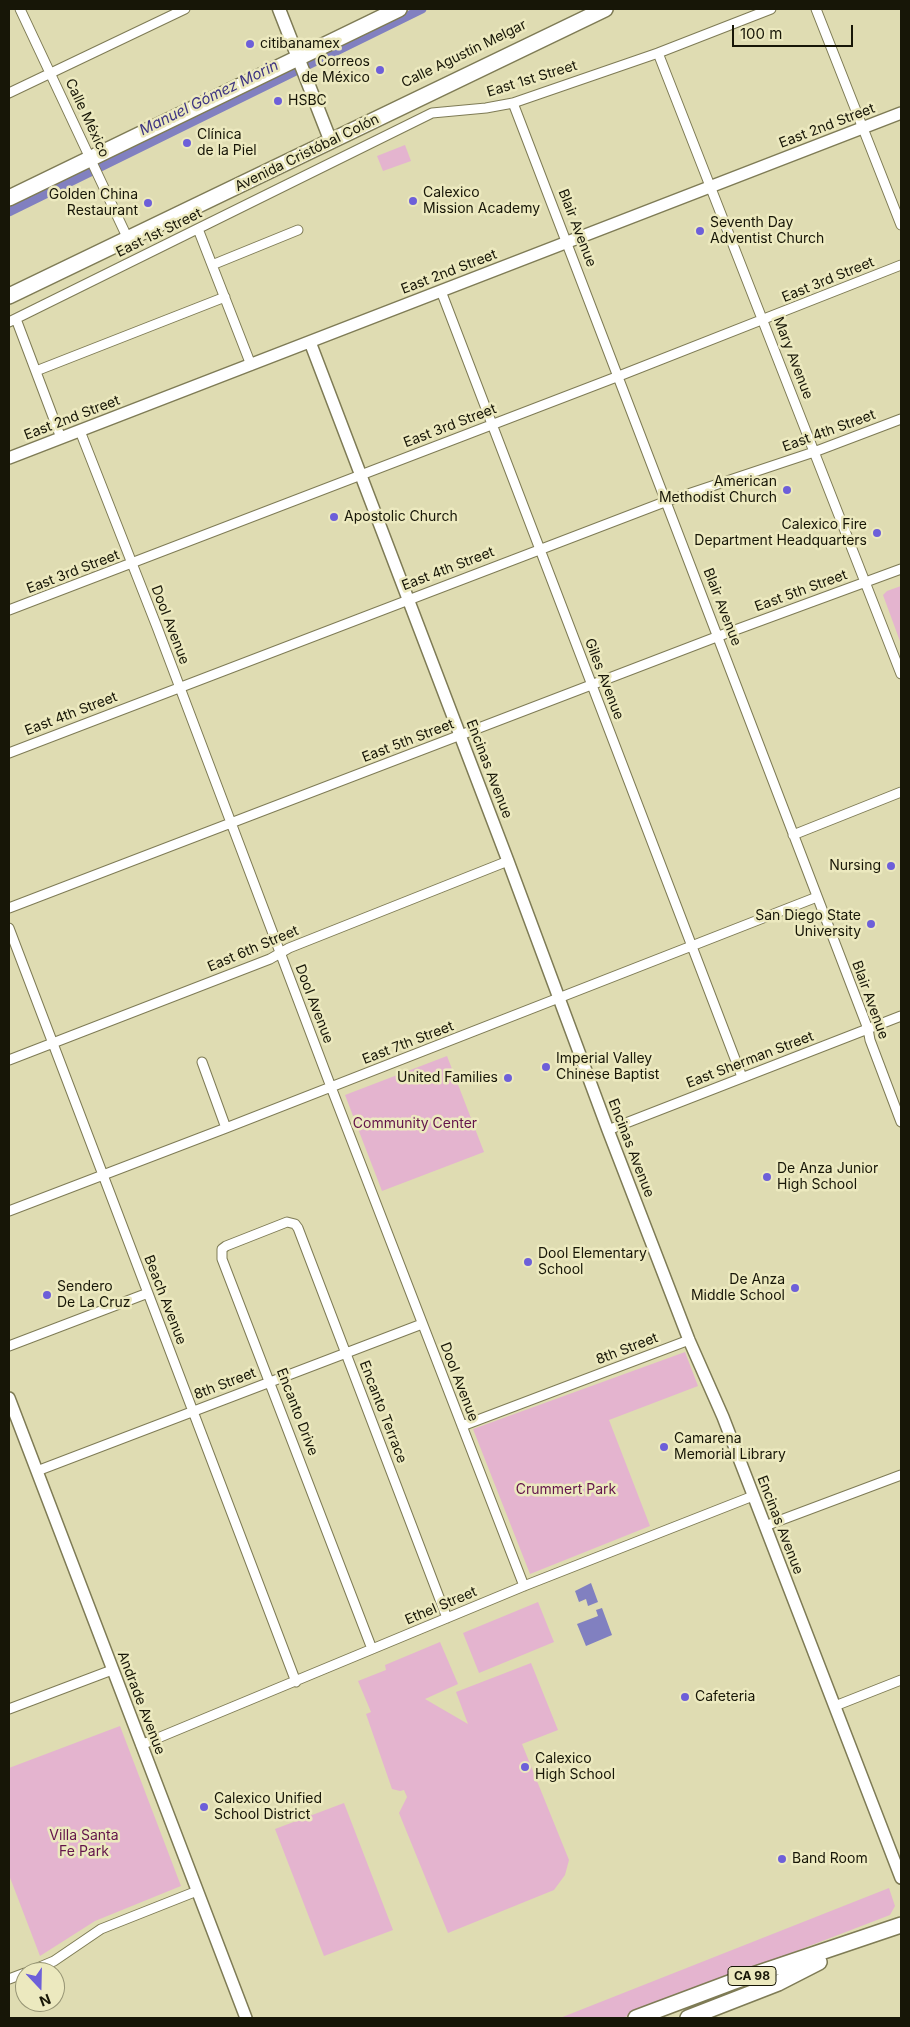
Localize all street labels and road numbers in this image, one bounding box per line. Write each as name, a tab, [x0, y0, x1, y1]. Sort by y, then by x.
street label: Calle Agustín Melgar	[399, 16, 529, 92]
street label: East 1st Street	[485, 57, 579, 101]
street label: Calle México	[61, 76, 113, 160]
street label: East 2nd Street	[777, 100, 877, 152]
street label: Avenida Cristóbal Colón	[232, 111, 382, 195]
street label: Blair Avenue	[554, 187, 600, 269]
street label: East 1st Street	[113, 205, 205, 261]
street label: East 2nd Street	[399, 246, 499, 298]
street label: East 3rd Street	[779, 254, 877, 306]
street label: Mary Avenue	[770, 314, 816, 402]
street label: East 2nd Street	[22, 392, 122, 444]
street label: East 3rd Street	[401, 401, 499, 451]
street label: East 4th Street	[780, 406, 878, 456]
street label: East 4th Street	[399, 544, 497, 594]
street label: East 3rd Street	[24, 547, 122, 597]
street label: Blair Avenue	[699, 566, 745, 648]
street label: East 5th Street	[753, 567, 849, 615]
street label: Dool Avenue	[147, 583, 193, 667]
street label: Giles Avenue	[581, 636, 627, 722]
street label: East 4th Street	[22, 689, 120, 739]
street label: East 5th Street	[360, 716, 456, 766]
street label: Encinas Avenue	[462, 717, 516, 821]
street label: East 6th Street	[205, 922, 301, 976]
street label: Blair Avenue	[848, 959, 892, 1041]
street label: Dool Avenue	[291, 962, 337, 1046]
street label: East 7th Street	[360, 1018, 456, 1068]
street label: East Sherman Street	[684, 1028, 816, 1092]
street label: Encinas Avenue	[604, 1096, 658, 1200]
street label: Beach Avenue	[140, 1253, 190, 1347]
street label: 8th Street	[594, 1330, 660, 1368]
street label: Dool Avenue	[436, 1340, 482, 1424]
street label: Encanto Terrace	[356, 1358, 410, 1466]
street label: 8th Street	[192, 1365, 258, 1403]
street label: Encanto Drive	[273, 1366, 321, 1458]
street label: Encinas Avenue	[753, 1473, 807, 1577]
street label: Ethel Street	[403, 1583, 479, 1629]
street label: Andrade Avenue	[114, 1649, 168, 1757]
road number: CA 98	[728, 1966, 776, 1985]

